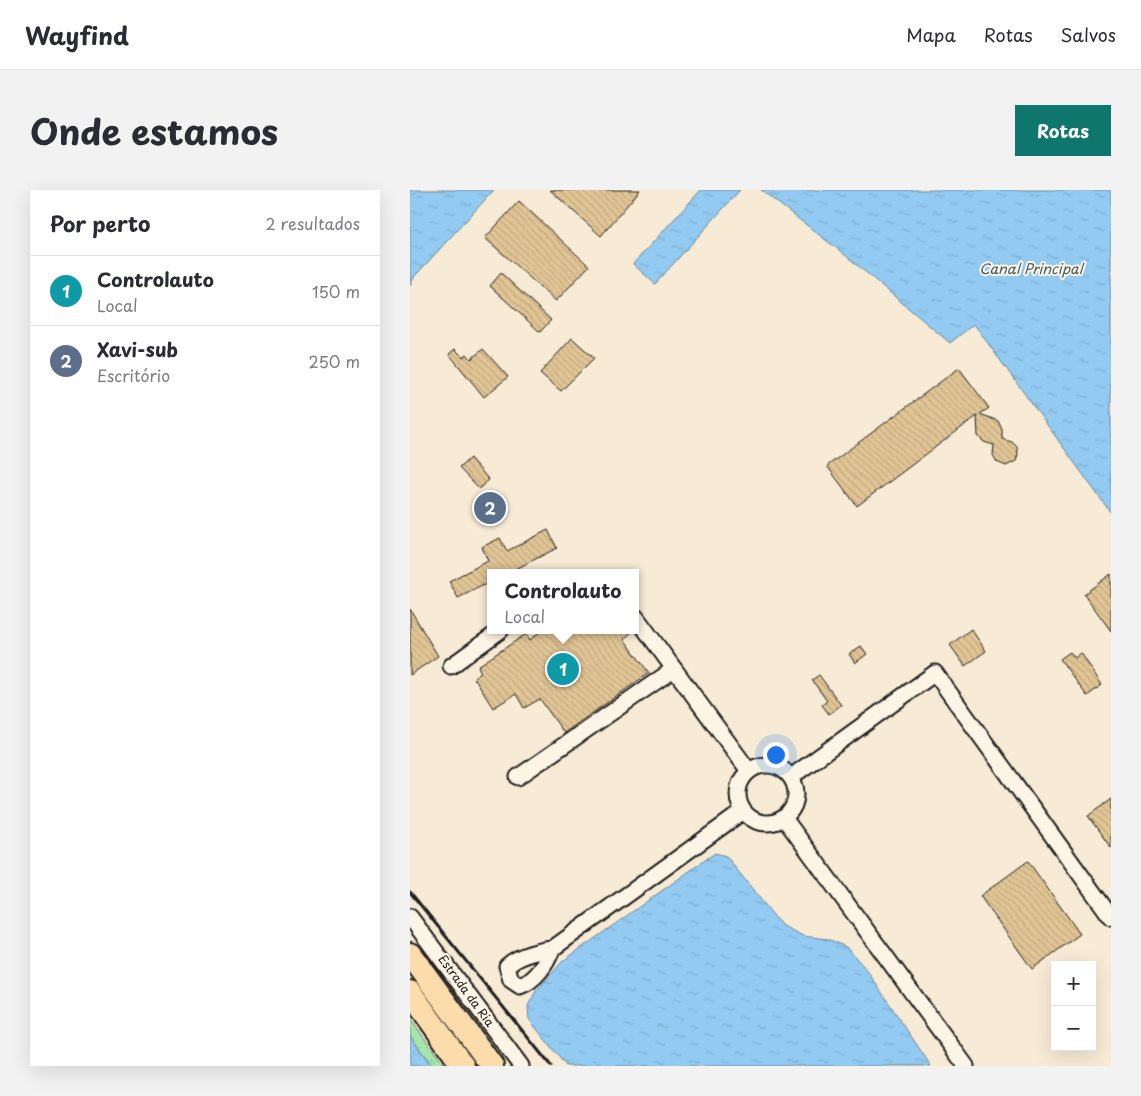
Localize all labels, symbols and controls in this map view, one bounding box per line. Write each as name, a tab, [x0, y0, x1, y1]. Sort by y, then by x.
text: Wayfind	[25, 17, 129, 53]
text: Mapa	[906, 21, 956, 48]
text: Rotas	[984, 21, 1033, 48]
text: Salvos	[1061, 21, 1116, 48]
text: Onde estamos	[30, 104, 278, 157]
button: Rotas	[1015, 105, 1111, 156]
text: Por perto	[50, 207, 150, 239]
text: 2 resultados	[266, 211, 360, 235]
water label: Canal Principal	[979, 258, 1085, 279]
text: Controlauto	[97, 265, 214, 293]
text: 1	[62, 279, 70, 303]
text: 150 m	[312, 279, 360, 303]
text: Local	[97, 293, 138, 317]
text: Xavi-sub	[97, 335, 178, 363]
text: 2	[60, 349, 72, 373]
text: 250 m	[309, 349, 360, 373]
text: Escritório	[97, 363, 170, 387]
pin: 2	[474, 489, 506, 527]
popup	[487, 569, 639, 634]
text: Controlauto	[505, 576, 621, 604]
text: Local	[505, 604, 545, 628]
pin: 1	[547, 650, 579, 688]
your location	[763, 742, 789, 768]
street label: Estrada da Ria	[434, 951, 499, 1031]
map controls	[1051, 961, 1096, 1051]
button: +	[1051, 961, 1096, 1006]
button: −	[1051, 1006, 1096, 1051]

